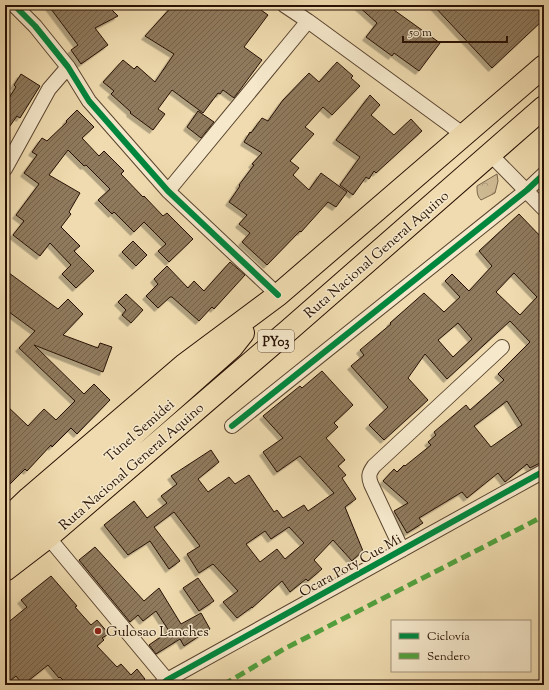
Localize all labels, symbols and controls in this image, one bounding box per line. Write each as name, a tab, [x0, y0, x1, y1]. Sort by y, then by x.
scale bar	[403, 18, 507, 44]
text: 50 m	[408, 24, 432, 42]
street label: Ruta Nacional General Aquino	[300, 187, 454, 324]
road number: PY03	[258, 330, 294, 352]
street label: Túnel Semidei	[101, 395, 180, 468]
street label: Ruta Nacional General Aquino	[55, 399, 209, 536]
street label: Ocara Poty Cue Mi	[296, 530, 406, 603]
legend	[391, 620, 531, 672]
place label: Gulosao Lanches	[106, 623, 209, 643]
marker: Gulosao Lanches	[93, 626, 103, 636]
text: Ciclovía	[427, 628, 470, 646]
text: Sendero	[427, 648, 470, 666]

